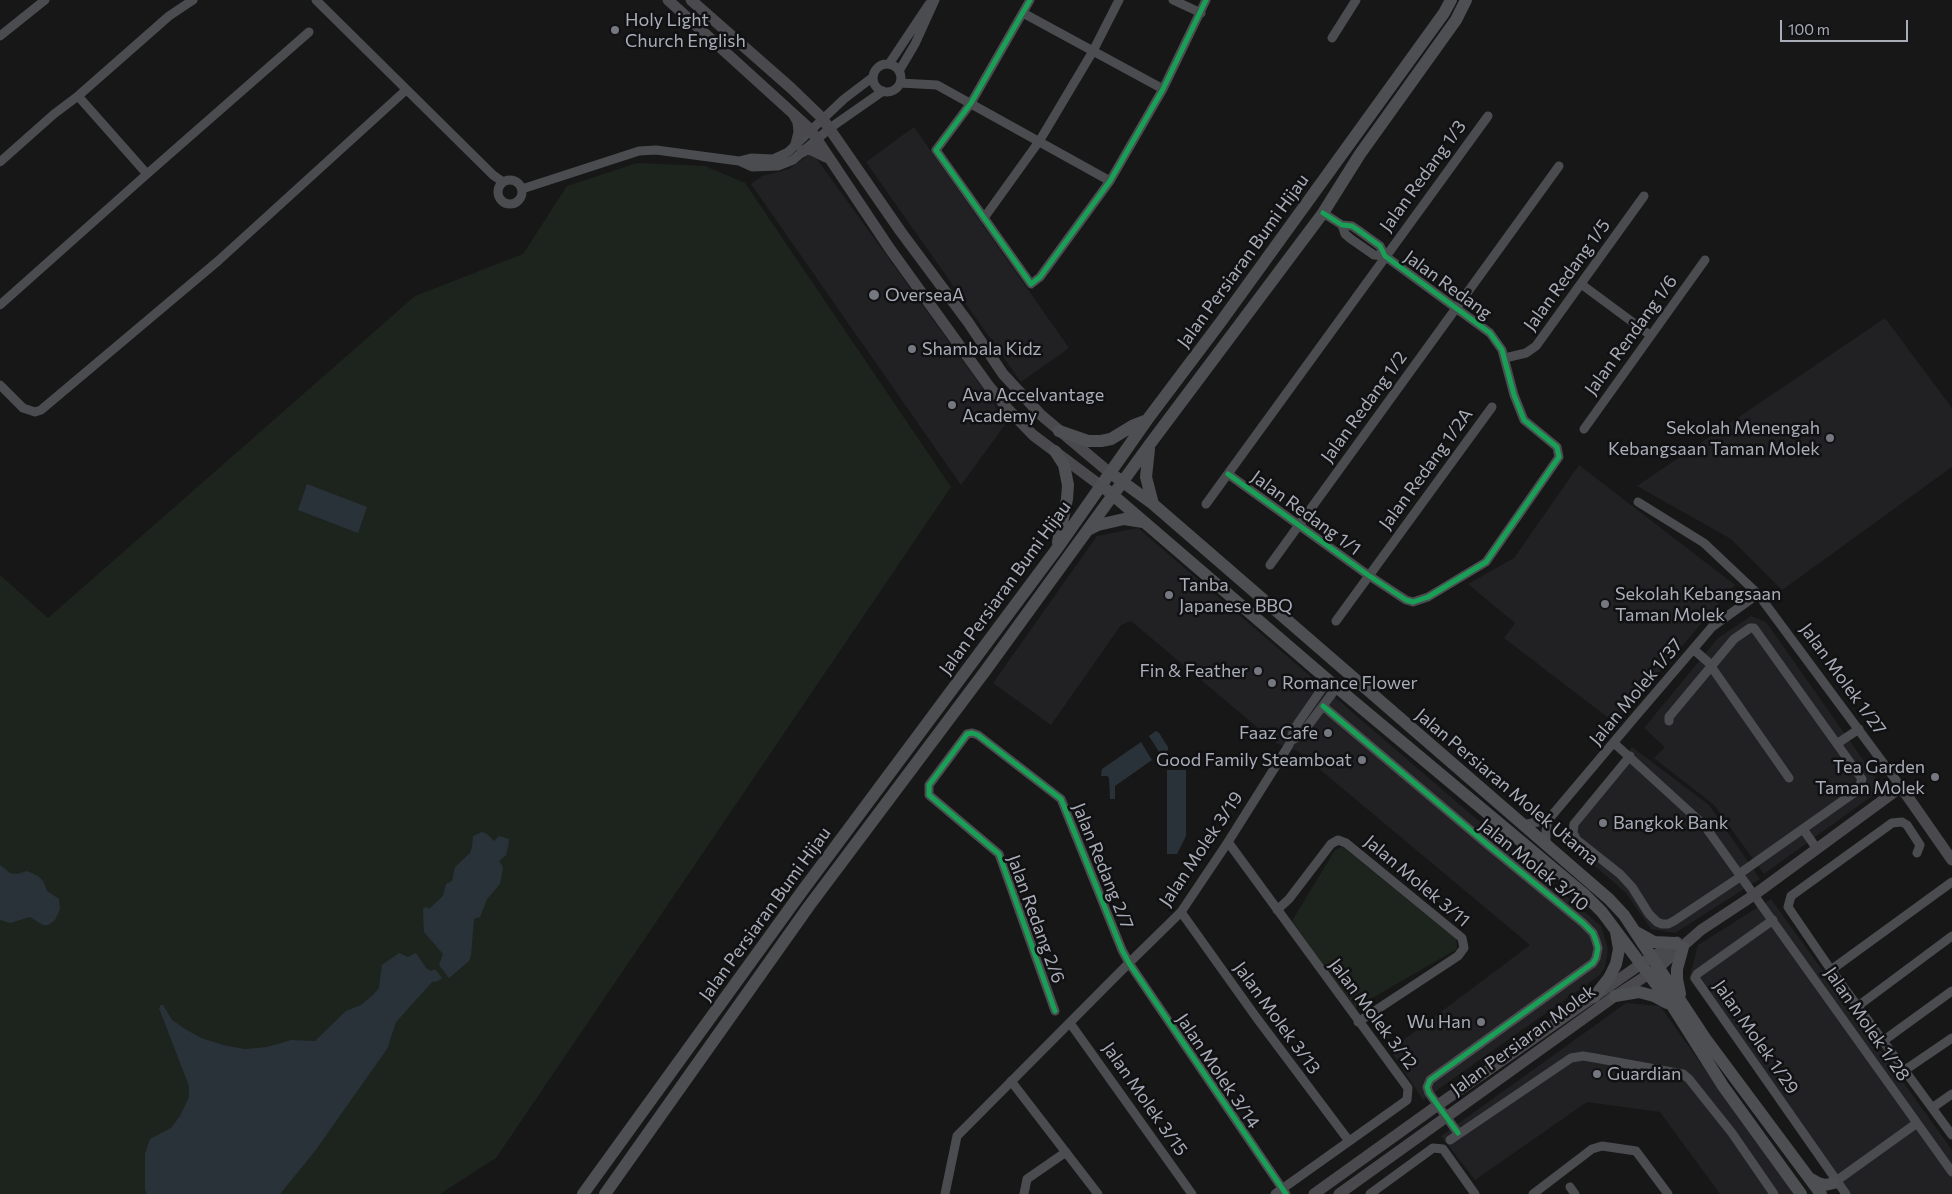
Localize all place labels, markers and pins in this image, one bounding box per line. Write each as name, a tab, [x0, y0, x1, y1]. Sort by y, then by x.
place label: Holy Light Church English	[625, 9, 746, 52]
marker: Holy Light Church English	[609, 24, 621, 36]
place label: OverseaA	[885, 284, 965, 306]
marker: OverseaA	[867, 288, 881, 302]
place label: Shambala Kidz	[922, 338, 1042, 360]
marker: Shambala Kidz	[906, 343, 918, 355]
place label: Ava Accelvantage Academy	[962, 384, 1104, 426]
marker: Ava Accelvantage Academy	[946, 399, 958, 411]
place label: Sekolah Menengah Kebangsaan Taman Molek	[1608, 417, 1820, 459]
marker: Sekolah Menengah Kebangsaan Taman Molek	[1824, 432, 1836, 444]
place label: Tanba Japanese BBQ	[1179, 574, 1293, 616]
place label: Sekolah Kebangsaan Taman Molek	[1615, 583, 1781, 626]
marker: Tanba Japanese BBQ	[1163, 589, 1175, 601]
marker: Sekolah Kebangsaan Taman Molek	[1599, 598, 1611, 610]
place label: Fin & Feather	[1139, 660, 1248, 682]
marker: Fin & Feather	[1252, 665, 1264, 677]
place label: Romance Flower	[1282, 672, 1418, 694]
marker: Romance Flower	[1266, 677, 1278, 689]
place label: Faaz Cafe	[1239, 722, 1318, 744]
marker: Faaz Cafe	[1322, 727, 1334, 739]
place label: Good Family Steamboat	[1156, 749, 1352, 771]
marker: Good Family Steamboat	[1356, 754, 1368, 766]
place label: Tea Garden Taman Molek	[1815, 756, 1925, 799]
marker: Tea Garden Taman Molek	[1929, 771, 1941, 783]
place label: Bangkok Bank	[1613, 812, 1729, 834]
marker: Bangkok Bank	[1597, 817, 1609, 829]
place label: Wu Han	[1407, 1011, 1471, 1033]
marker: Wu Han	[1475, 1016, 1487, 1028]
place label: Guardian	[1607, 1063, 1681, 1085]
marker: Guardian	[1591, 1068, 1603, 1080]

